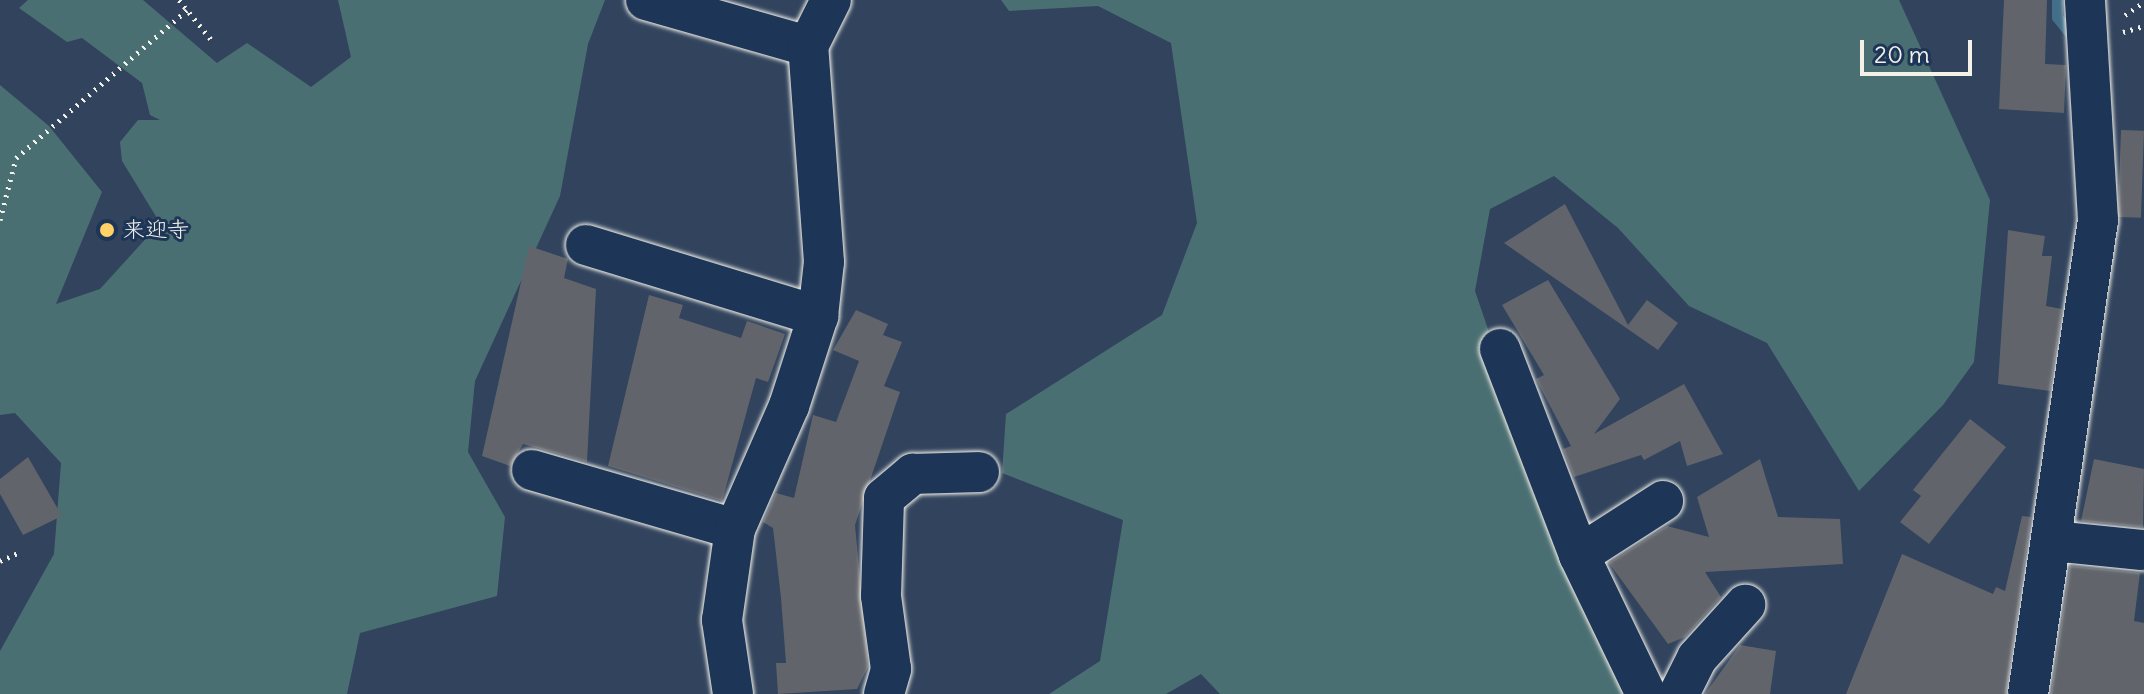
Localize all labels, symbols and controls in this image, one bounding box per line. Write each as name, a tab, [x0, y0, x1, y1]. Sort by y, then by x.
scale bar	[1864, 24, 1976, 74]
text: 20 m	[1874, 39, 1930, 69]
place label: 来迎寺	[123, 217, 189, 243]
marker: 来迎寺	[98, 221, 116, 239]

